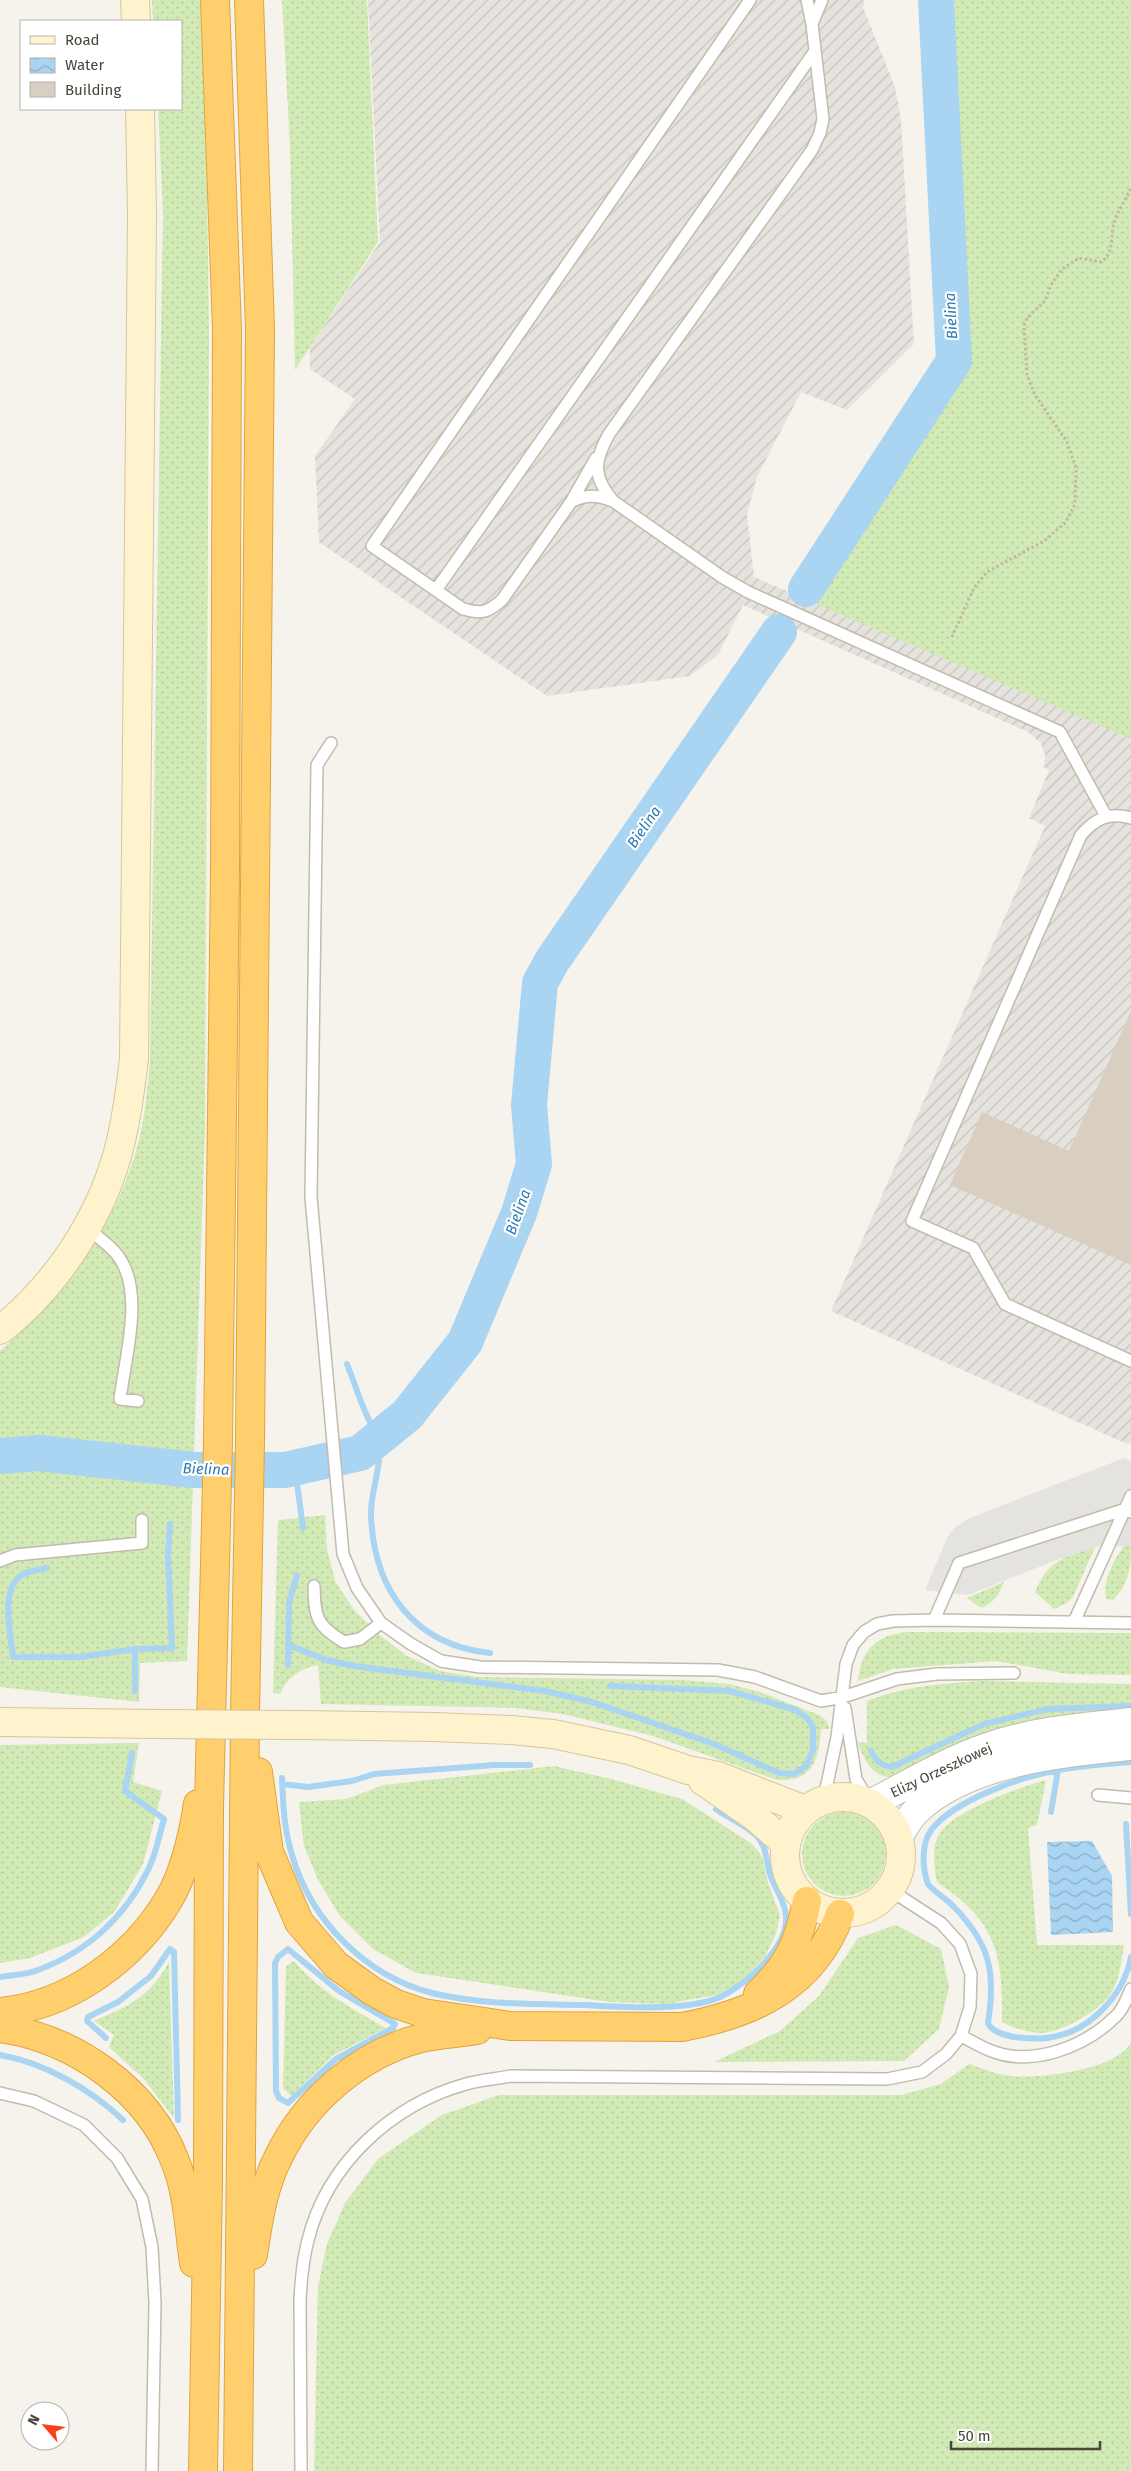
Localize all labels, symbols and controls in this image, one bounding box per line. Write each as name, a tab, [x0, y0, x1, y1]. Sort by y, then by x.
legend	[20, 20, 182, 110]
text: Road	[65, 31, 100, 49]
text: Water	[65, 56, 104, 74]
text: Building	[65, 81, 121, 99]
water label: Bielina	[941, 292, 961, 340]
water label: Bielina	[623, 803, 665, 851]
water label: Bielina	[502, 1187, 534, 1237]
water label: Bielina	[182, 1459, 230, 1479]
street label: Elizy Orzeszkowej	[888, 1739, 995, 1801]
north arrow	[20, 2401, 70, 2451]
text: N	[24, 2412, 44, 2428]
scale bar	[951, 2418, 1100, 2450]
text: 50 m	[958, 2427, 991, 2445]

